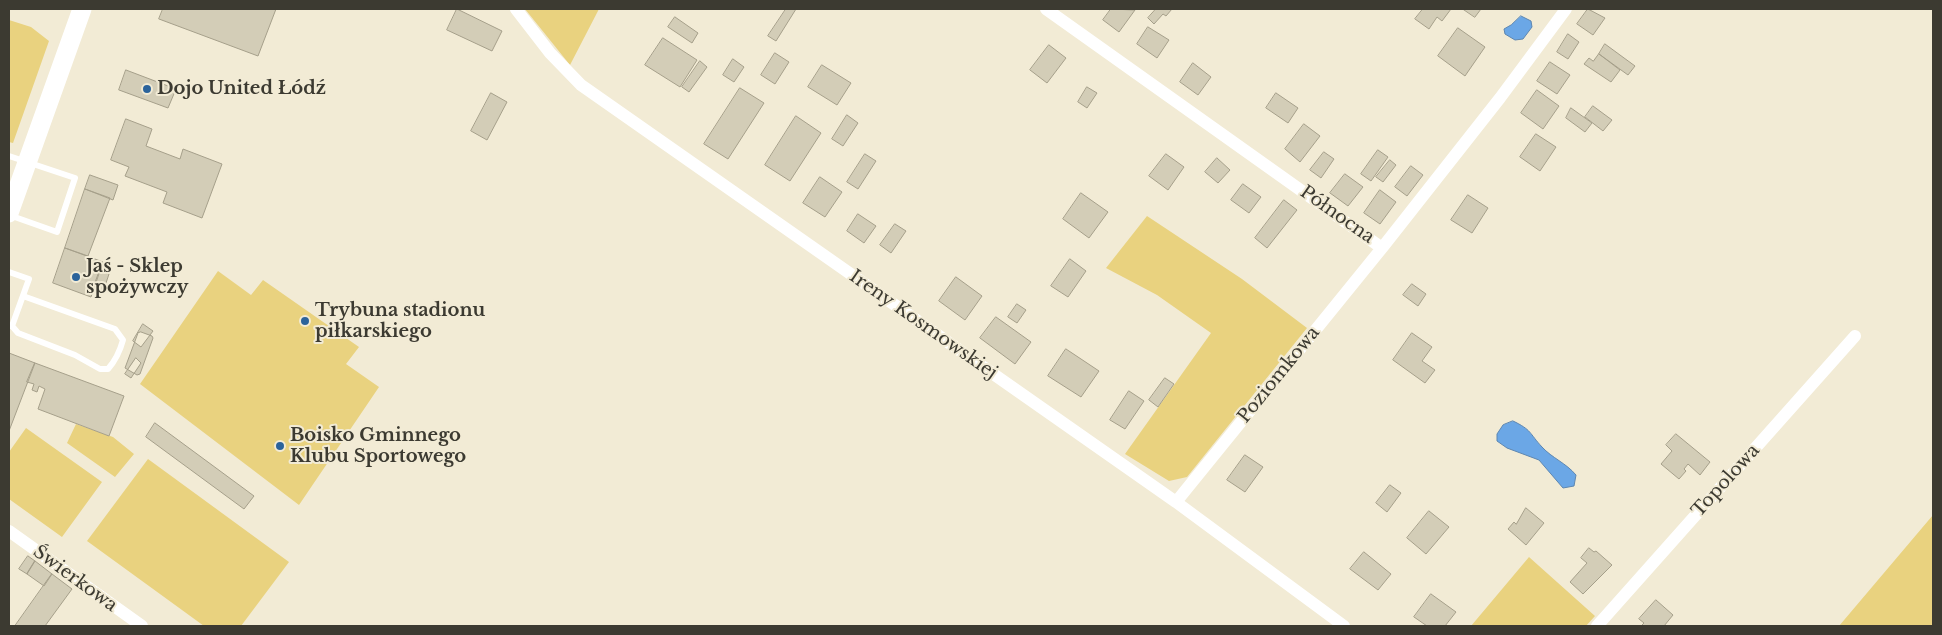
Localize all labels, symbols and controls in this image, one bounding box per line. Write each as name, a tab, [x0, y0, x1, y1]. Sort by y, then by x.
place label: Dojo United Łódź	[157, 78, 326, 100]
marker: Dojo United Łódź	[141, 83, 153, 95]
street label: Północna	[1296, 182, 1378, 248]
place label: Jaś - Sklep spożywczy	[86, 256, 188, 298]
street label: Ireny Kosmowskiej	[845, 266, 1001, 384]
marker: Jaś - Sklep spożywczy	[70, 271, 82, 283]
place label: Trybuna stadionu piłkarskiego	[315, 300, 485, 342]
marker: Trybuna stadionu piłkarskiego	[299, 315, 311, 327]
street label: Poziomkowa	[1234, 322, 1324, 428]
place label: Boisko Gminnego Klubu Sportowego	[290, 425, 466, 468]
marker: Boisko Gminnego Klubu Sportowego	[274, 440, 286, 452]
street label: Topolowa	[1688, 440, 1764, 522]
street label: Świerkowa	[29, 541, 121, 617]

